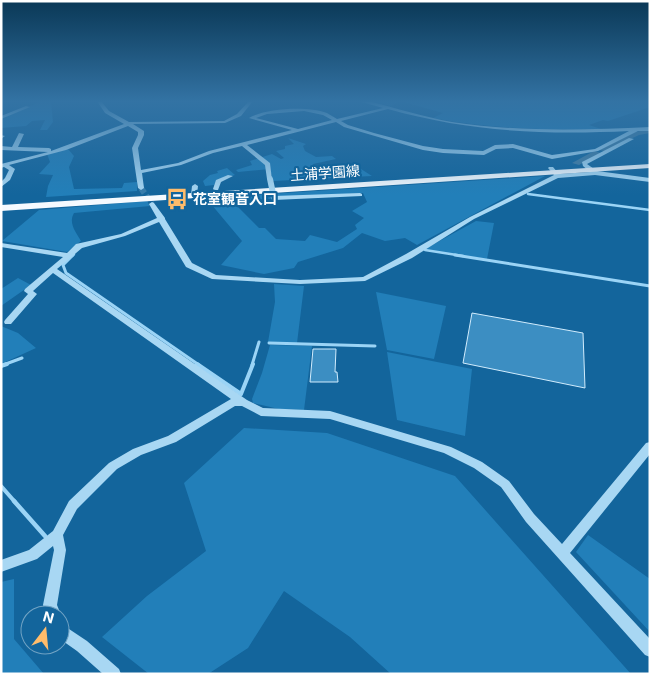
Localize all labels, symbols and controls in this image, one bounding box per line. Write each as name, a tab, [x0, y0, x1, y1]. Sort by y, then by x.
street label: 土浦学園線	[289, 162, 360, 183]
bus stop icon: 花室観音入口	[164, 186, 190, 212]
place label: 花室観音入口	[193, 190, 277, 207]
north arrow	[20, 605, 70, 655]
text: N	[41, 607, 56, 627]

